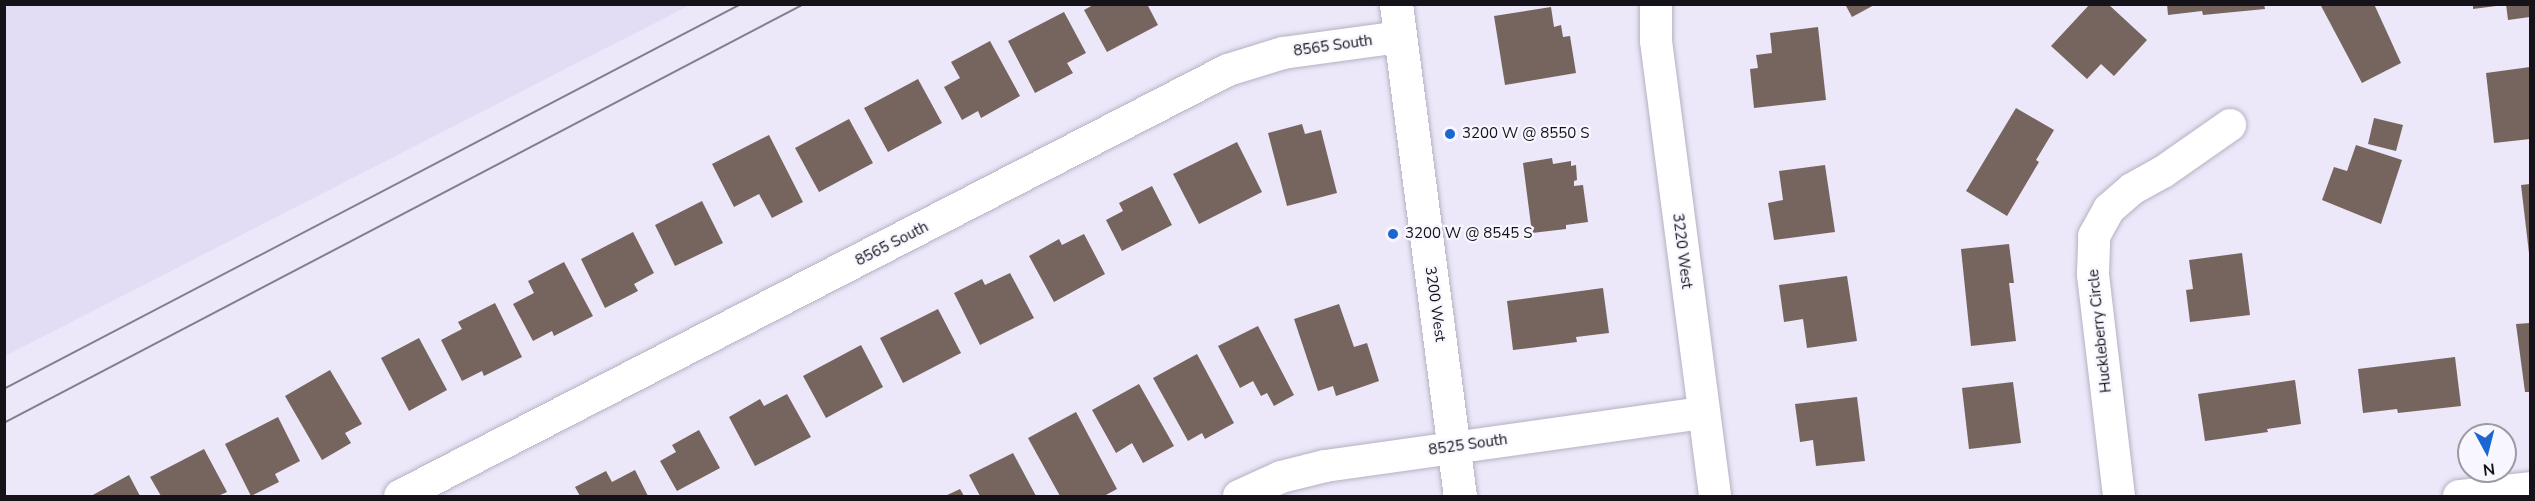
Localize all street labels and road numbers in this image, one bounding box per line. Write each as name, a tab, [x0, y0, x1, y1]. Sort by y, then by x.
street label: 8565 South	[1292, 32, 1374, 60]
street label: 3220 West	[1668, 212, 1696, 290]
street label: 8565 South	[852, 218, 932, 270]
street label: 3200 West	[1421, 265, 1449, 343]
street label: Huckleberry Circle	[2085, 268, 2115, 394]
street label: 8525 South	[1427, 431, 1509, 459]

